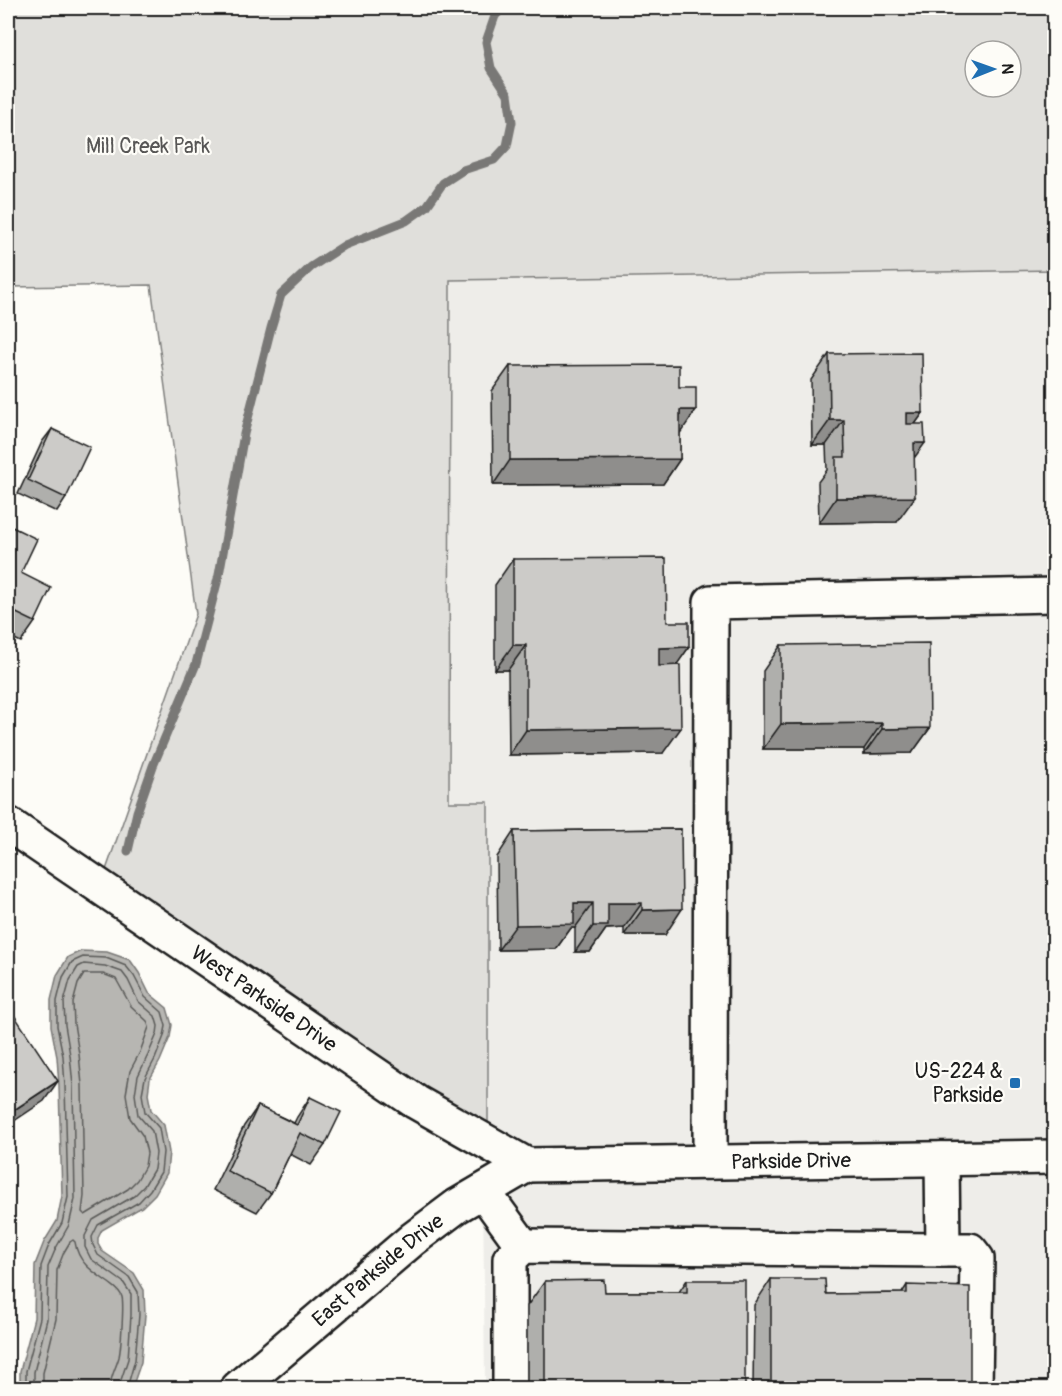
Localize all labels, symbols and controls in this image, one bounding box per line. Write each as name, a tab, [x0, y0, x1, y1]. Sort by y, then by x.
north arrow	[963, 39, 1023, 99]
text: N	[997, 63, 1017, 75]
park label: Mill Creek Park	[86, 133, 210, 160]
street label: West Parkside Drive	[186, 940, 343, 1059]
place label: US-224 & Parkside	[915, 1058, 1004, 1109]
marker: US-224 & Parkside	[1008, 1076, 1022, 1090]
street label: Parkside Drive	[731, 1147, 852, 1176]
street label: East Parkside Drive	[307, 1207, 450, 1333]

